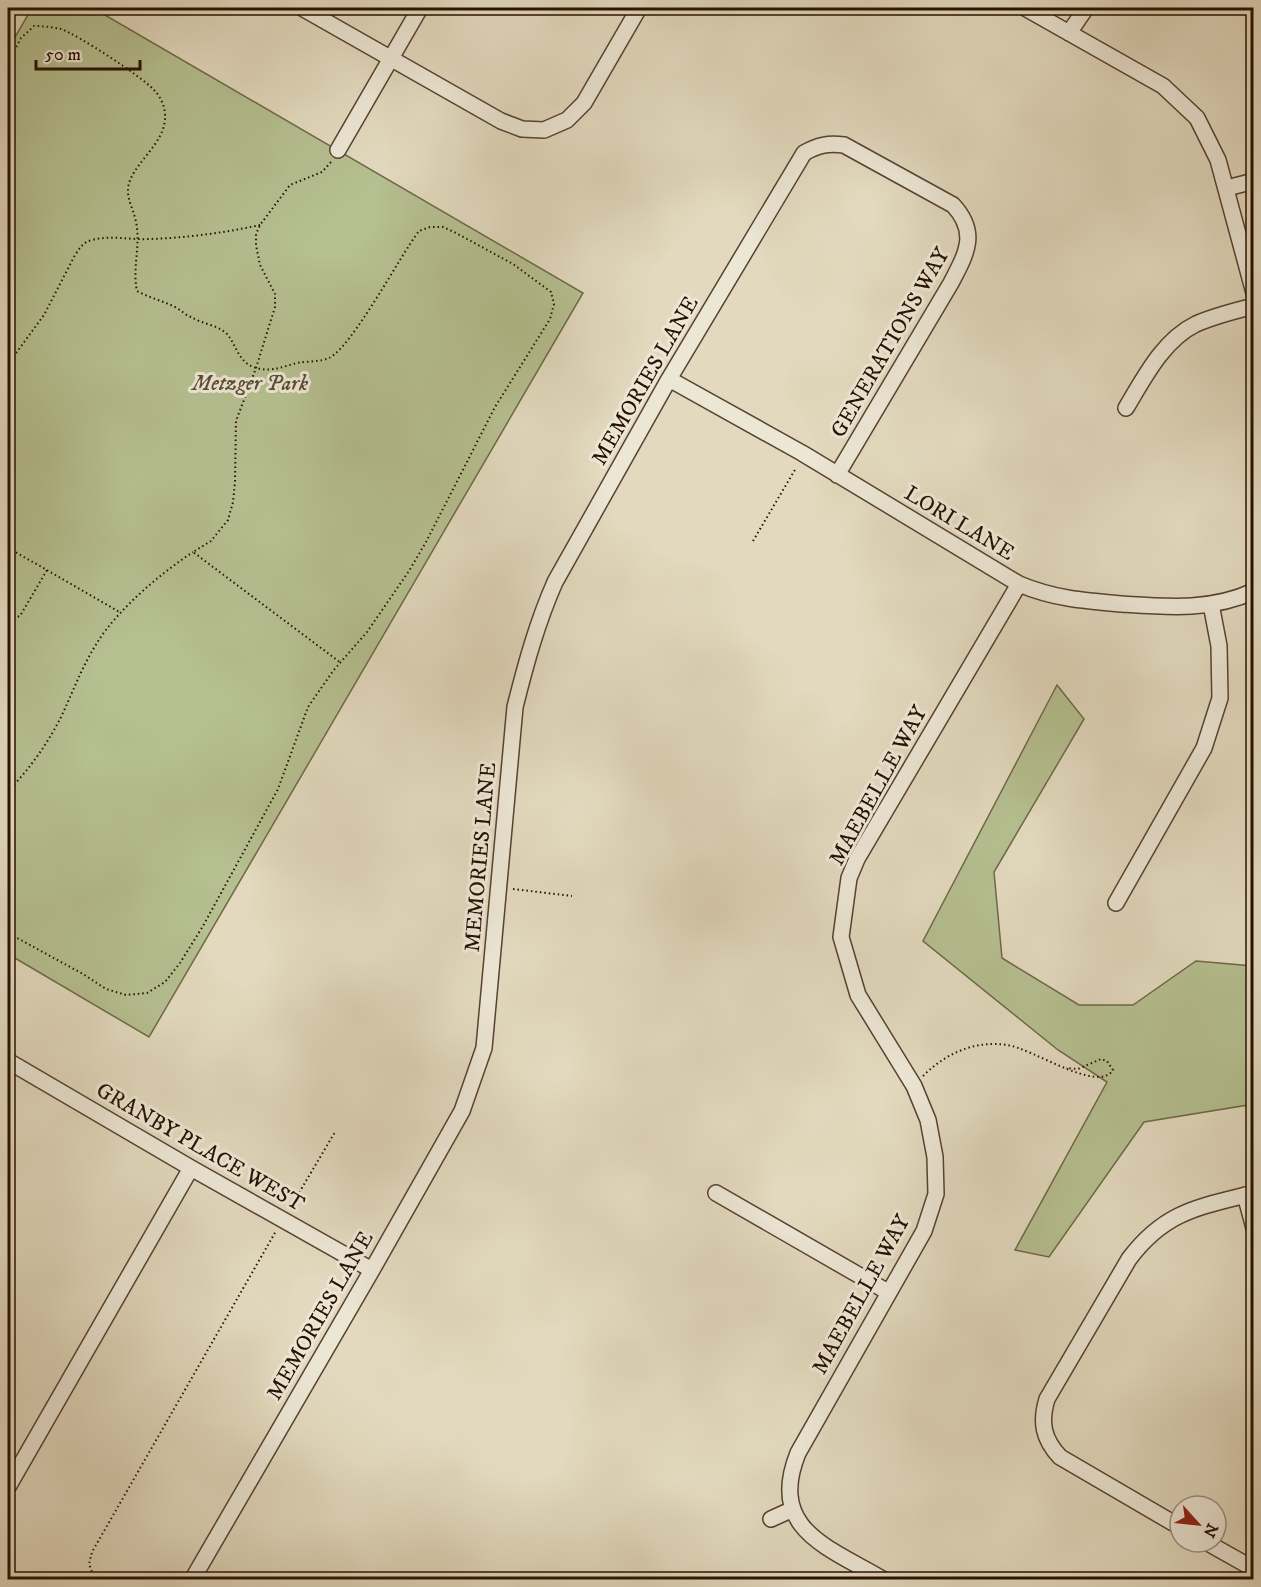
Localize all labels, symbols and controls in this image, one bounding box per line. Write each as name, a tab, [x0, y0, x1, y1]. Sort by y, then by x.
scale bar	[36, 33, 140, 71]
text: 50 m	[45, 44, 81, 66]
street label: GENERATIONS WAY	[825, 242, 956, 442]
street label: MEMORIES LANE	[586, 292, 705, 470]
park label: Metzger Park	[190, 370, 309, 397]
street label: LORI LANE	[899, 480, 1019, 567]
street label: MAEBELLE WAY	[823, 700, 934, 870]
street label: MEMORIES LANE	[459, 761, 502, 953]
street label: GRANBY PLACE WEST	[91, 1077, 310, 1218]
street label: MAEBELLE WAY	[806, 1209, 917, 1379]
street label: MEMORIES LANE	[261, 1227, 380, 1405]
north arrow	[1168, 1494, 1228, 1554]
text: N	[1199, 1520, 1222, 1541]

